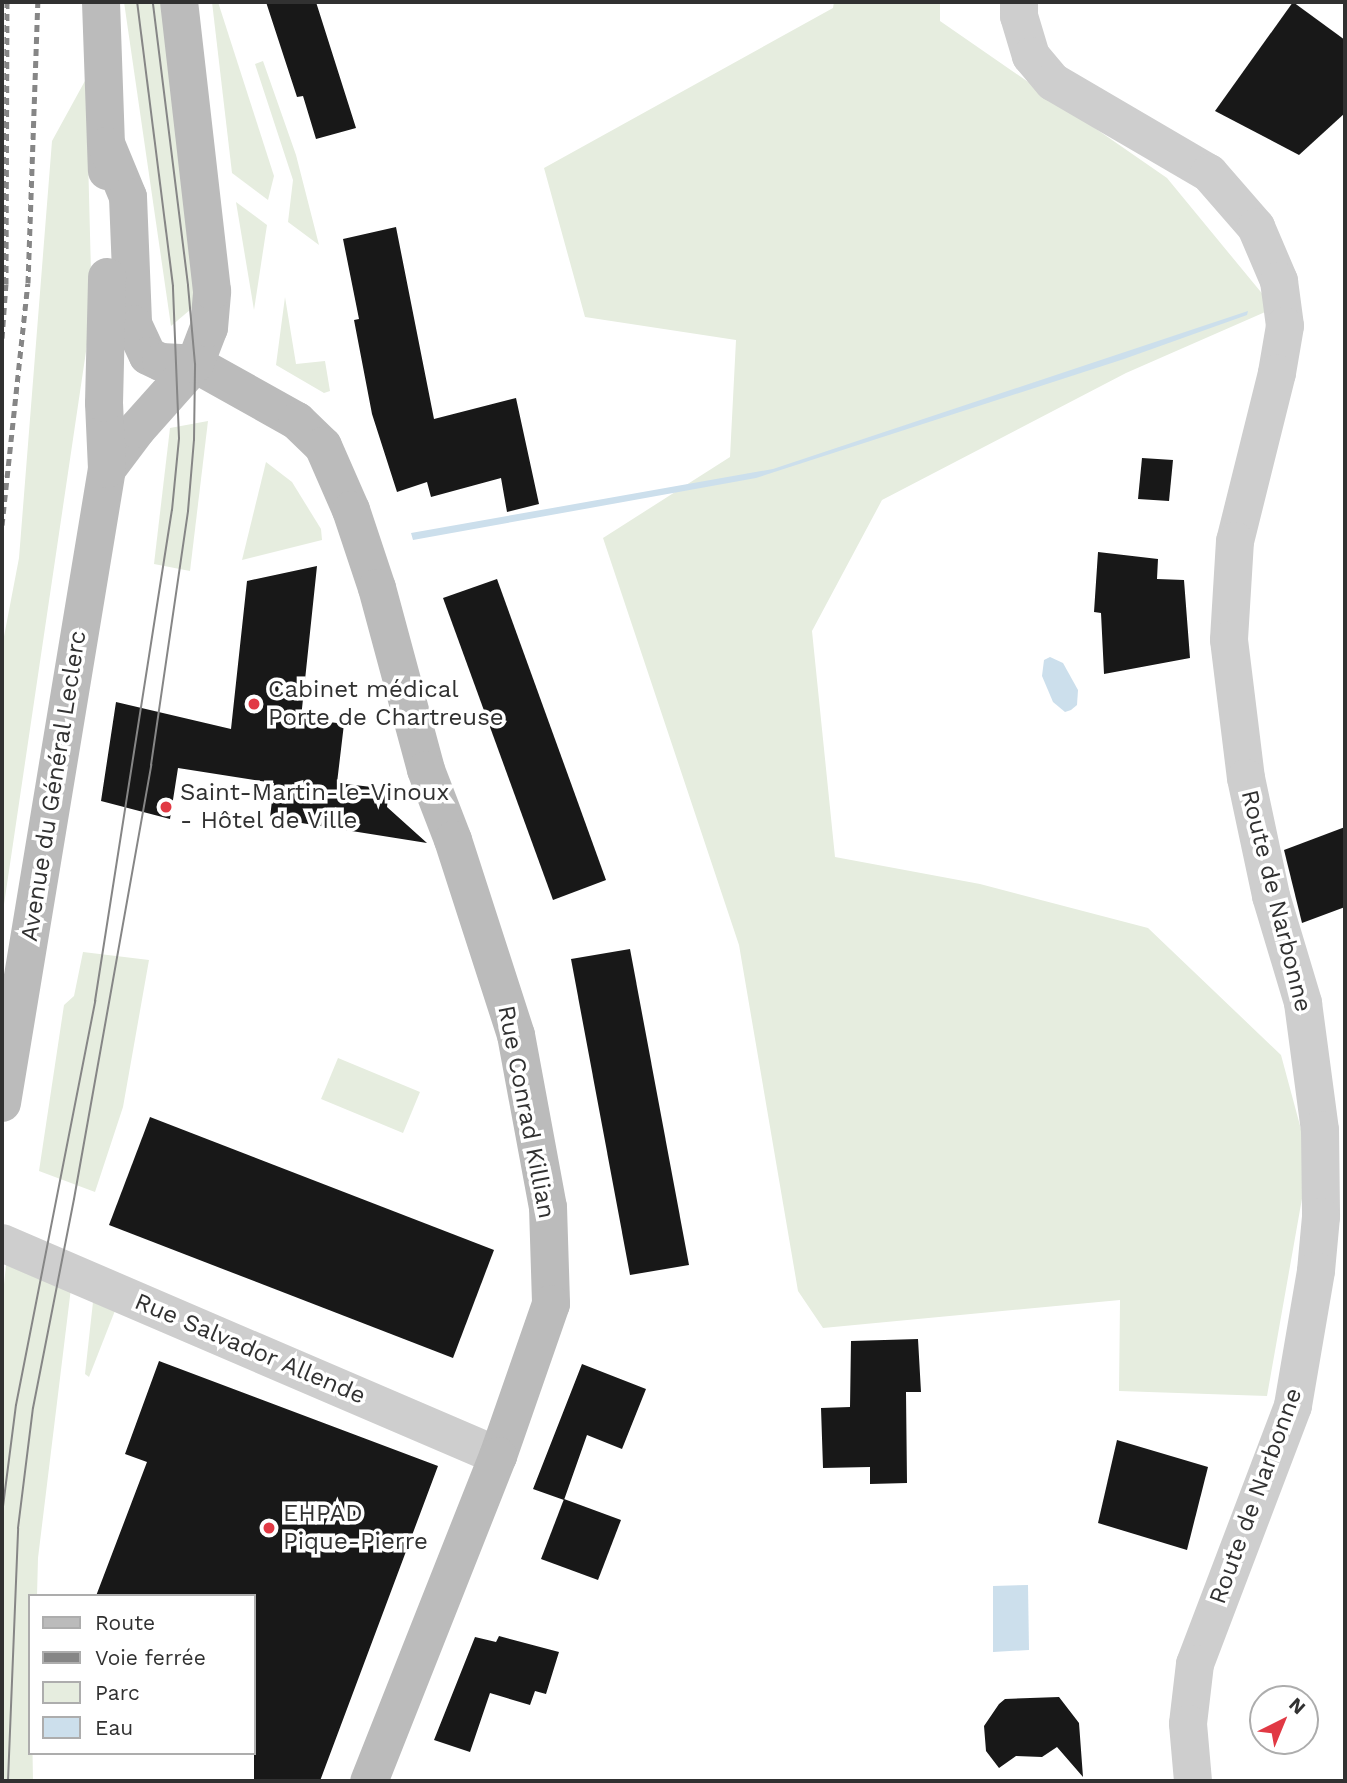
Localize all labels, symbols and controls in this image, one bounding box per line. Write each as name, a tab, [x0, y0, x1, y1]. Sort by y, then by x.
street label: Avenue du Général Leclerc	[15, 628, 93, 944]
place label: Cabinet médical Porte de Chartreuse	[268, 676, 504, 732]
marker: Cabinet médical Porte de Chartreuse	[246, 696, 262, 712]
place label: Saint-Martin-le-Vinoux - Hôtel de Ville	[180, 779, 449, 835]
street label: Route de Narbonne	[1234, 787, 1318, 1015]
marker: Saint-Martin-le-Vinoux - Hôtel de Ville	[158, 799, 174, 815]
street label: Rue Conrad Killian	[491, 1003, 561, 1221]
street label: Rue Salvador Allende	[130, 1287, 370, 1411]
street label: Route de Narbonne	[1204, 1384, 1308, 1608]
place label: EHPAD Pique-Pierre	[283, 1500, 428, 1556]
marker: EHPAD Pique-Pierre	[261, 1520, 277, 1536]
legend	[28, 1594, 256, 1755]
text: Route	[95, 1610, 155, 1635]
text: Voie ferrée	[95, 1645, 206, 1670]
text: Parc	[95, 1680, 140, 1705]
north arrow	[1249, 1685, 1319, 1755]
text: N	[1284, 1693, 1310, 1719]
text: Eau	[95, 1715, 133, 1740]

